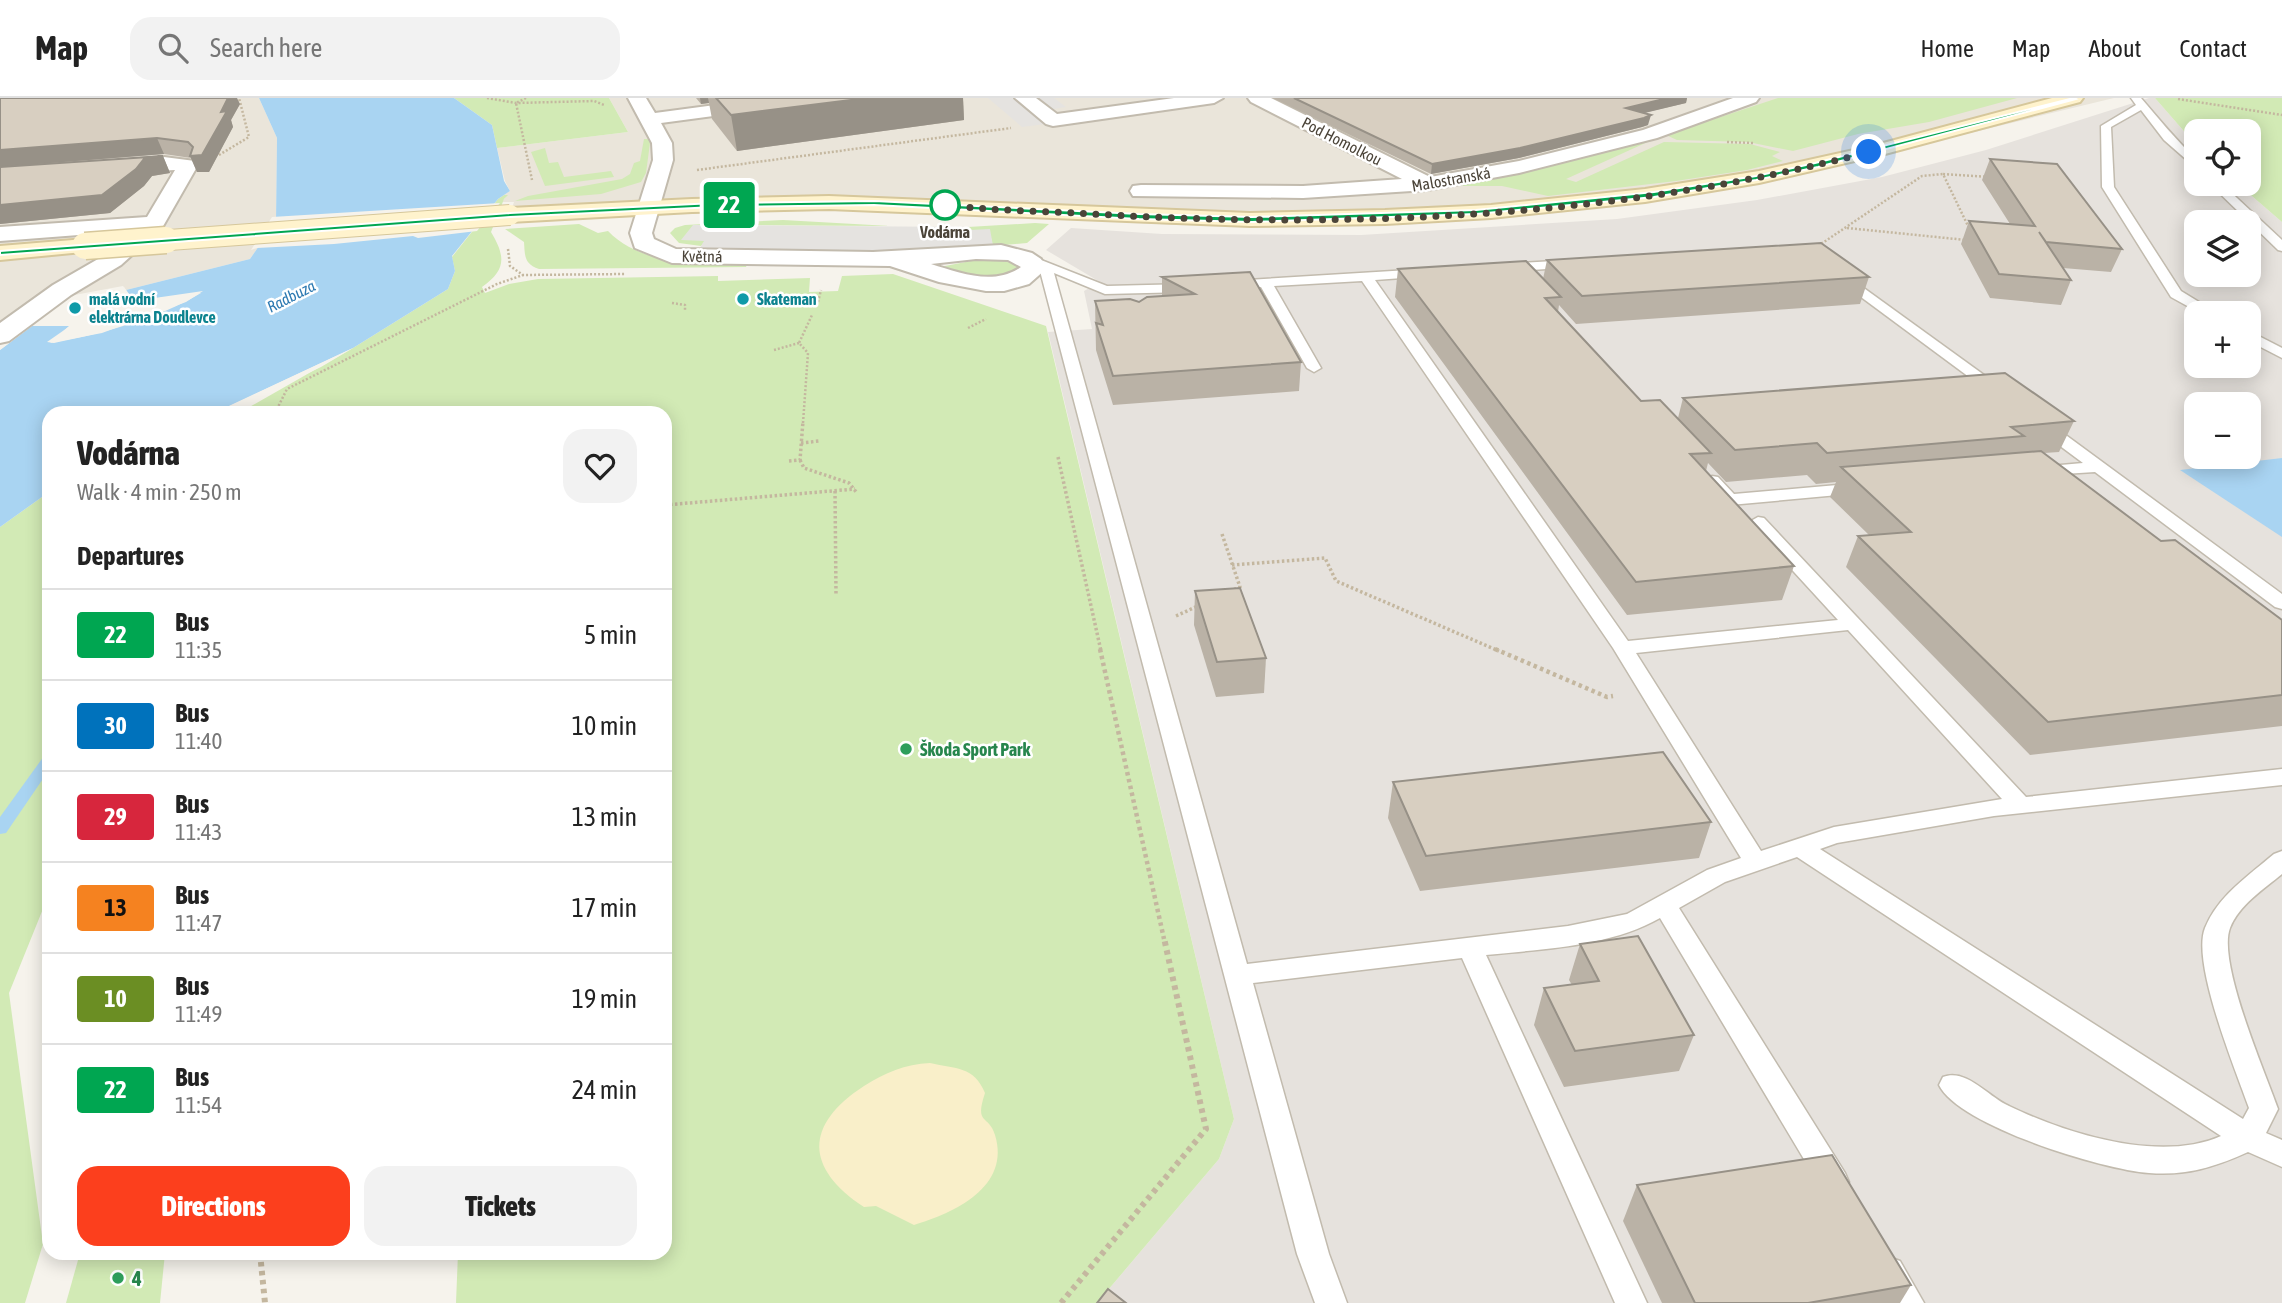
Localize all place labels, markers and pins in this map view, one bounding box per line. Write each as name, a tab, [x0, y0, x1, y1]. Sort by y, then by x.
marker: Vodárna	[930, 190, 960, 220]
place label: Vodárna	[919, 223, 970, 241]
place label: malá vodní elektrárna Doudlevce	[89, 290, 216, 326]
place label: Skateman	[757, 290, 817, 308]
marker: Skateman	[735, 291, 751, 307]
marker: malá vodní elektrárna Doudlevce	[67, 300, 83, 316]
place label: Škoda Sport Park	[920, 739, 1031, 760]
marker: Škoda Sport Park	[898, 741, 914, 757]
place label: 4	[131, 1266, 142, 1290]
marker: 4	[110, 1270, 126, 1286]

